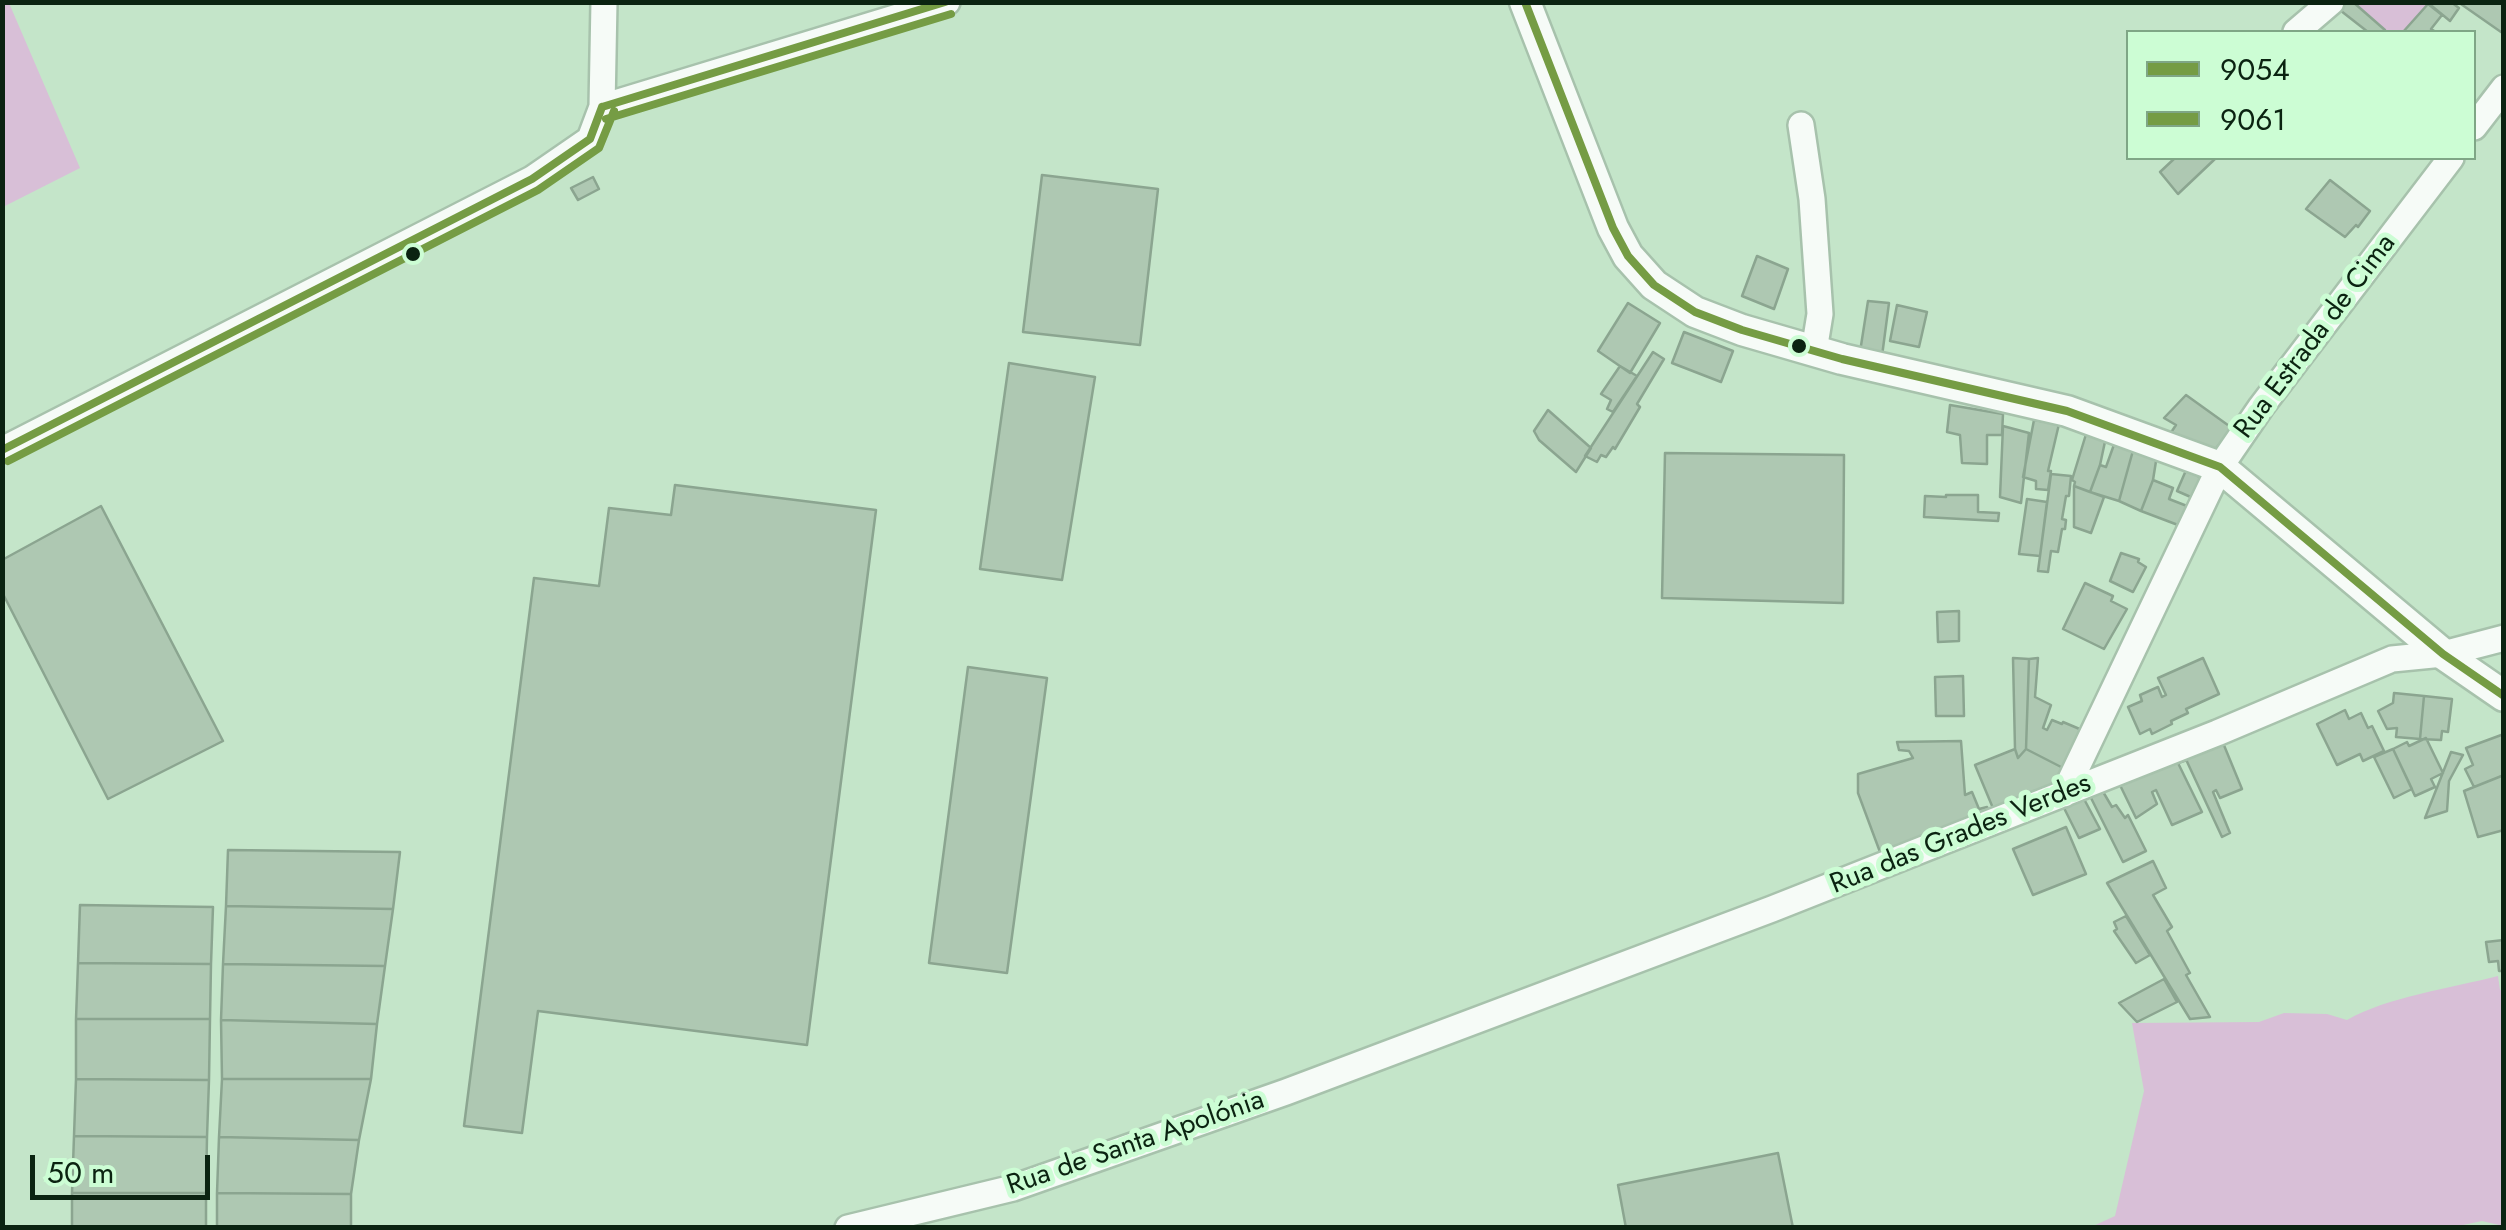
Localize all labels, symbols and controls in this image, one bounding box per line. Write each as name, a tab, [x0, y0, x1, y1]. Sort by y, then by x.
legend	[2126, 30, 2476, 160]
text: 9054	[2220, 48, 2290, 91]
text: 9061	[2220, 98, 2286, 141]
street label: Rua Estrada de Cima	[2228, 228, 2404, 446]
unlabelled marker	[403, 244, 423, 264]
unlabelled marker	[1789, 336, 1809, 356]
street label: Rua das Grades Verdes	[1826, 767, 2096, 903]
street label: Rua de Santa Apolónia	[1003, 1084, 1269, 1204]
scale bar	[35, 1135, 215, 1197]
text: 50 m	[47, 1151, 114, 1194]

